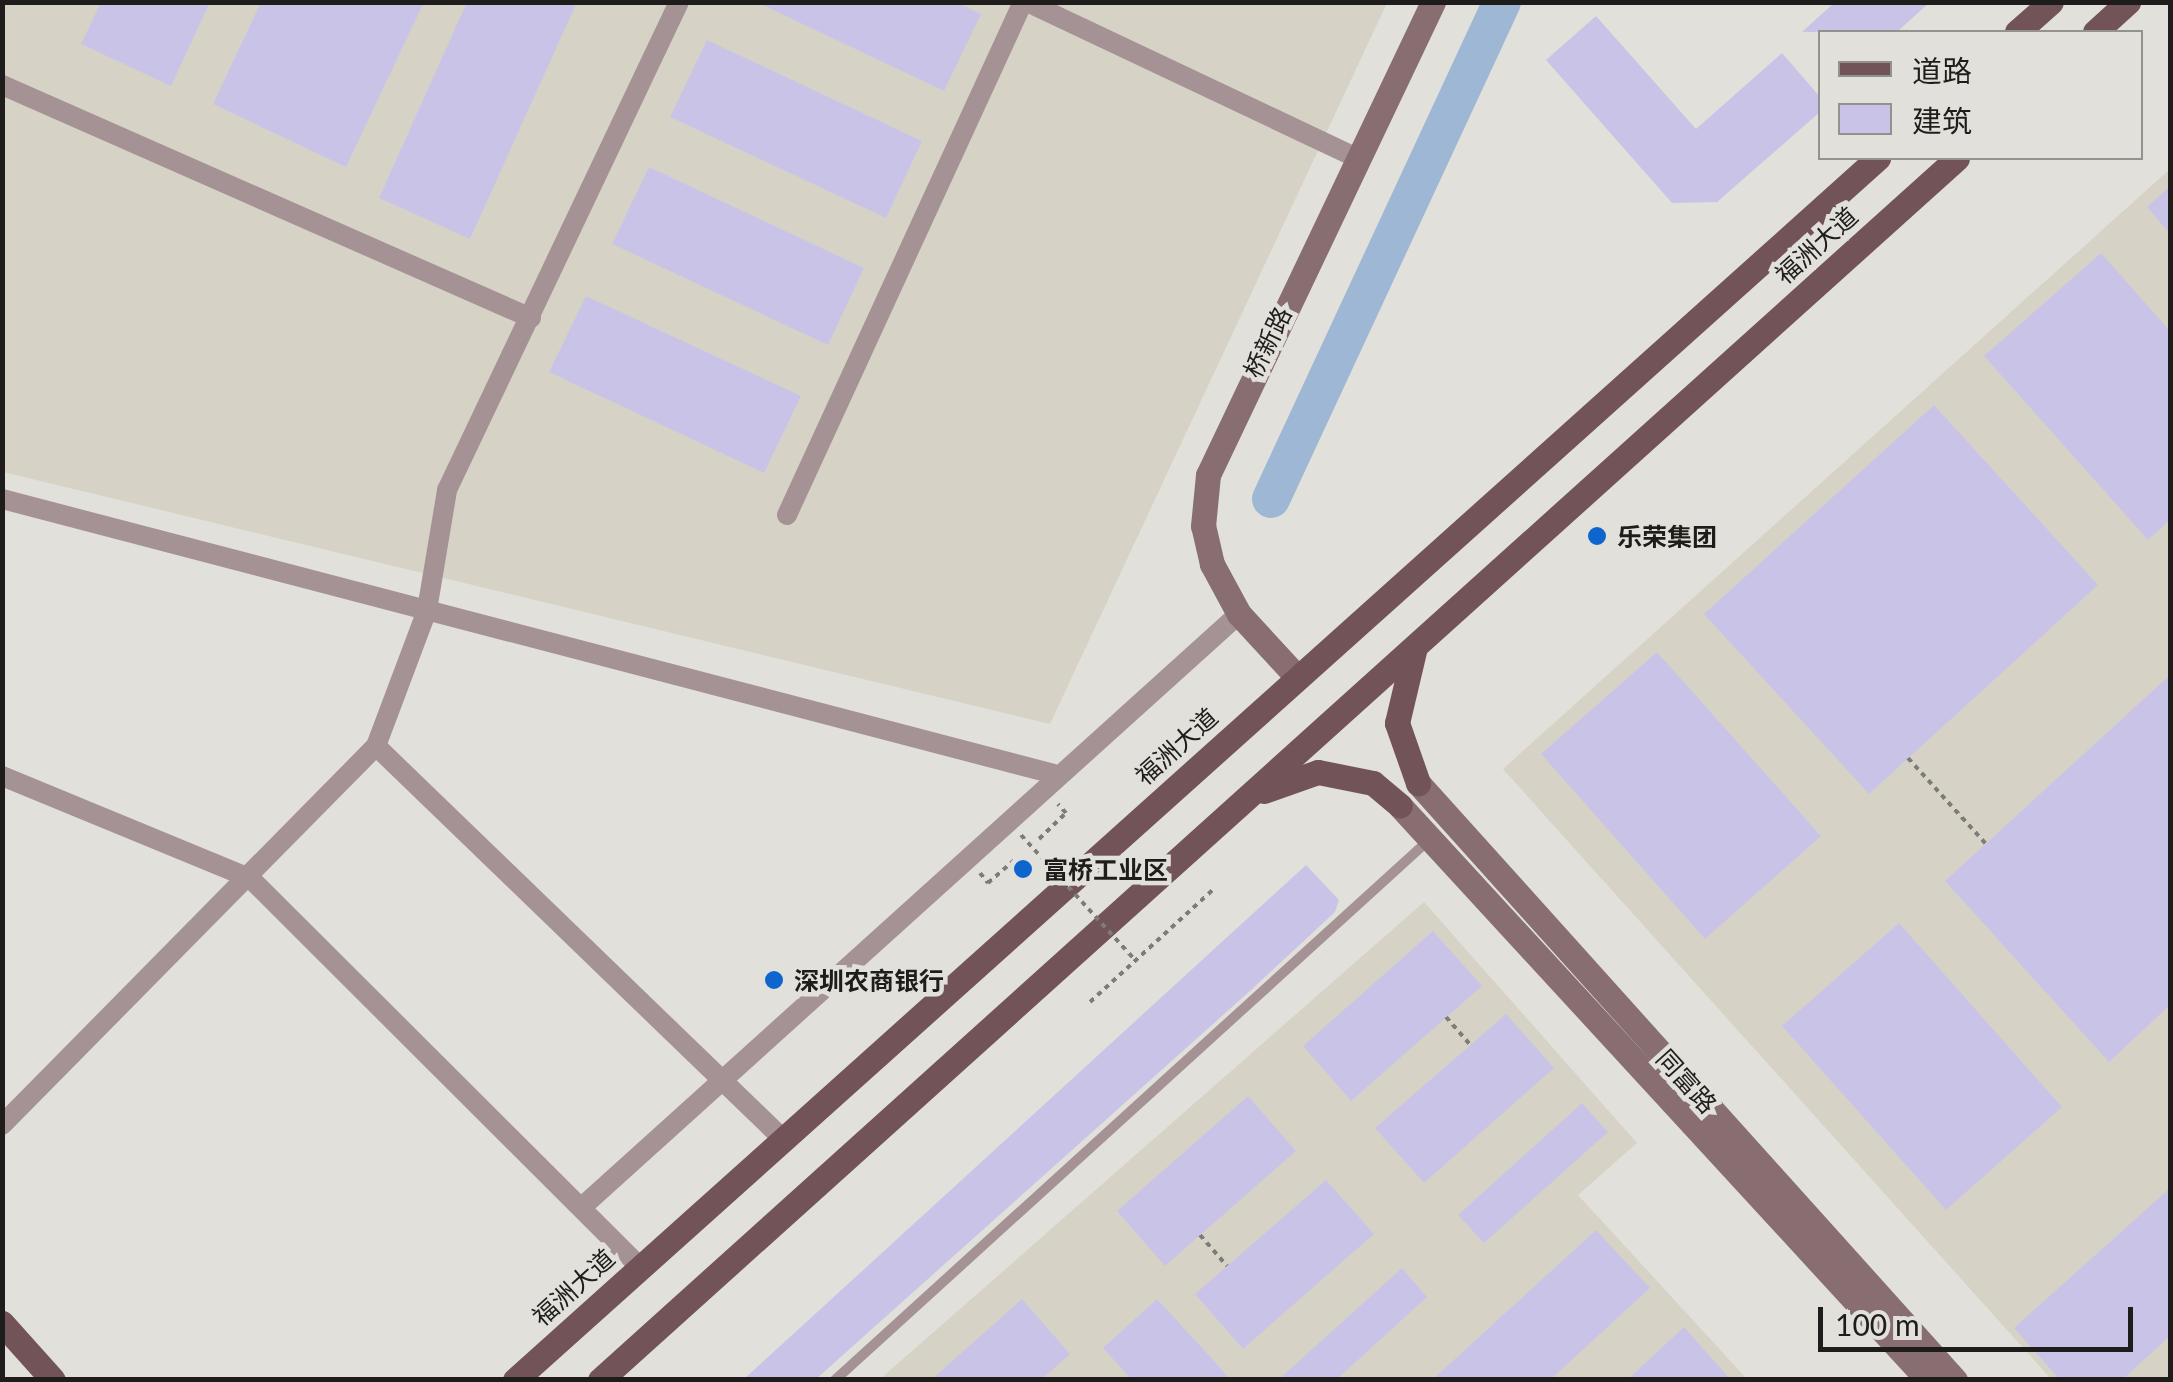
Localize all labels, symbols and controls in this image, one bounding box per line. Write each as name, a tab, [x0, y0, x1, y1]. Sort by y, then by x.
legend	[1818, 30, 2143, 160]
text: 道路	[1912, 52, 1972, 88]
text: 建筑	[1912, 102, 1972, 138]
street label: 福洲大道	[1769, 200, 1863, 290]
street label: 桥新路	[1237, 302, 1297, 382]
place label: 乐荣集团	[1617, 521, 1717, 551]
marker: 乐荣集团	[1586, 525, 1608, 547]
street label: 福洲大道	[1129, 701, 1223, 791]
place label: 富桥工业区	[1043, 854, 1168, 884]
marker: 富桥工业区	[1012, 858, 1034, 880]
place label: 深圳农商银行	[794, 965, 944, 995]
marker: 深圳农商银行	[763, 969, 785, 991]
street label: 同富路	[1651, 1043, 1723, 1119]
street label: 福洲大道	[526, 1242, 620, 1332]
scale bar	[1823, 1287, 2138, 1349]
text: 100 m	[1835, 1306, 1920, 1342]

